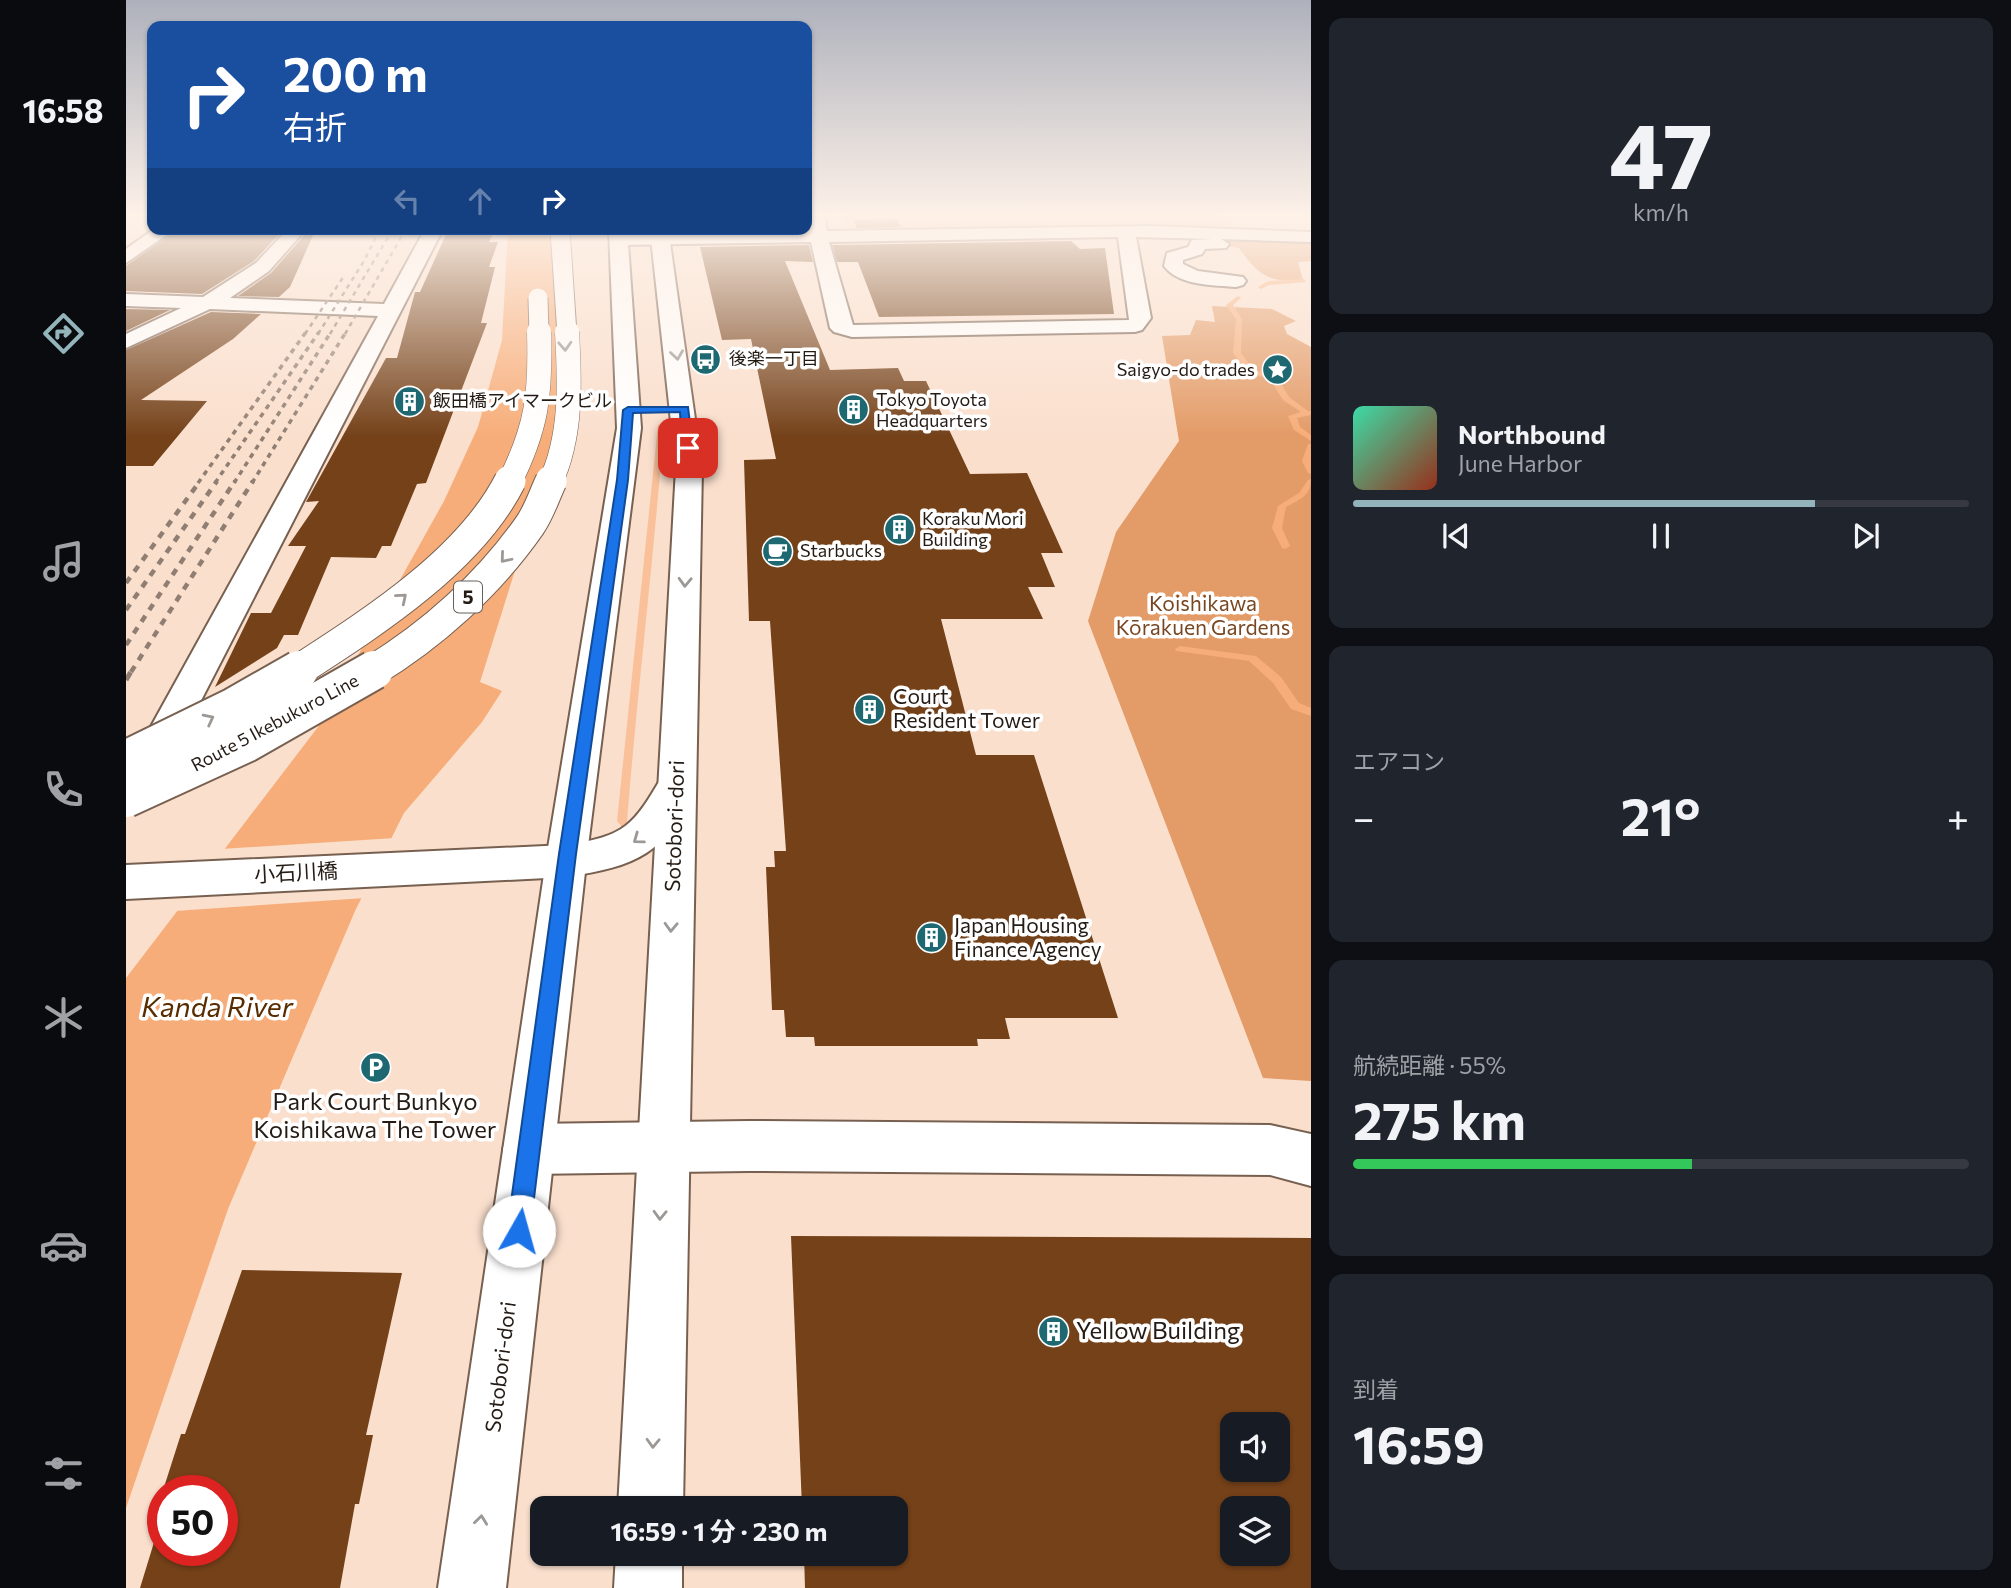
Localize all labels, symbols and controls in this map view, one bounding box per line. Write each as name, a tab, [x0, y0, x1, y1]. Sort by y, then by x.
text: 200 m	[283, 42, 428, 102]
icon: right	[168, 49, 259, 140]
text: 16:58	[22, 90, 104, 130]
text: 47	[1609, 96, 1713, 208]
text: 右折	[283, 106, 347, 146]
icon: left	[388, 182, 426, 220]
icon: ahead	[461, 182, 499, 220]
icon: right	[534, 182, 572, 220]
text: km/h	[1633, 198, 1689, 226]
icon: directions	[39, 309, 88, 358]
one-way arrow	[558, 341, 573, 352]
bus stop icon: 後楽一丁目	[689, 342, 723, 376]
place label: 後楽一丁目	[729, 347, 819, 369]
one-way arrow	[669, 349, 684, 361]
place icon: Saigyo-do trades	[1261, 353, 1295, 387]
place label: Saigyo-do trades	[1117, 358, 1255, 380]
building icon: 飯田橋アイマークビル	[393, 384, 427, 418]
place label: Tokyo Toyota Headquarters	[876, 388, 988, 431]
place label: 飯田橋アイマークビル	[433, 389, 612, 411]
building icon: Tokyo Toyota Headquarters	[836, 393, 870, 427]
pin	[658, 418, 718, 478]
text: Northbound	[1458, 418, 1606, 449]
icon: arrive	[669, 429, 707, 467]
text: June Harbor	[1458, 449, 1582, 477]
place label: Koraku Mori Building	[922, 507, 1024, 550]
building icon: Koraku Mori Building	[882, 512, 916, 546]
icon: previous	[1437, 517, 1475, 555]
icon: pause	[1642, 517, 1680, 555]
icon: next	[1847, 517, 1885, 555]
cafe icon: Starbucks	[760, 534, 794, 568]
icon: music	[39, 537, 88, 586]
place label: Starbucks	[800, 539, 882, 561]
one-way arrow	[501, 550, 513, 563]
one-way arrow	[678, 576, 693, 587]
road number: 5	[454, 582, 482, 612]
park label: Koishikawa Kōrakuen Gardens	[1116, 590, 1290, 639]
one-way arrow	[394, 594, 406, 607]
street label: Route 5 Ikebukuro Line	[187, 669, 362, 776]
place label: Court Resident Tower	[893, 683, 1040, 732]
building icon: Court Resident Tower	[853, 692, 887, 726]
one-way arrow	[202, 714, 214, 728]
text: エアコン	[1353, 747, 1445, 775]
street label: Sotobori-dori	[659, 760, 688, 892]
icon: phone	[39, 765, 88, 814]
text: 21°	[1621, 783, 1700, 847]
text: −	[1353, 793, 1375, 840]
text: +	[1947, 793, 1969, 840]
one-way arrow	[633, 831, 646, 843]
street label: 小石川橋	[253, 857, 339, 886]
place label: Japan Housing Finance Agency	[954, 912, 1102, 961]
one-way arrow	[664, 921, 679, 932]
building icon: Japan Housing Finance Agency	[914, 921, 948, 955]
water label: Kanda River	[141, 989, 294, 1023]
icon: climate	[39, 993, 88, 1042]
parking icon: Park Court Bunkyo Koishikawa The Tower	[358, 1051, 392, 1085]
text: 航続距離 · 55%	[1353, 1051, 1506, 1079]
place label: Park Court Bunkyo Koishikawa The Tower	[254, 1086, 497, 1143]
text: 275 km	[1353, 1087, 1526, 1151]
position arrow	[482, 1194, 556, 1268]
one-way arrow	[652, 1210, 668, 1221]
icon: car	[39, 1221, 88, 1270]
street label: Sotobori-dori	[479, 1300, 520, 1434]
building icon: Yellow Building	[1036, 1314, 1070, 1348]
place label: Yellow Building	[1076, 1315, 1240, 1344]
text: 到着	[1353, 1375, 1399, 1403]
text: 16:59	[1353, 1411, 1485, 1475]
map controls	[1220, 1412, 1290, 1566]
button: sound	[1220, 1412, 1290, 1482]
one-way arrow	[645, 1437, 660, 1448]
icon: filters	[39, 1449, 88, 1498]
speed limit sign: 50	[147, 1475, 238, 1566]
button: layers	[1220, 1496, 1290, 1566]
one-way arrow	[473, 1514, 488, 1526]
text: 16:59 · 1 分 · 230 m	[610, 1515, 828, 1546]

